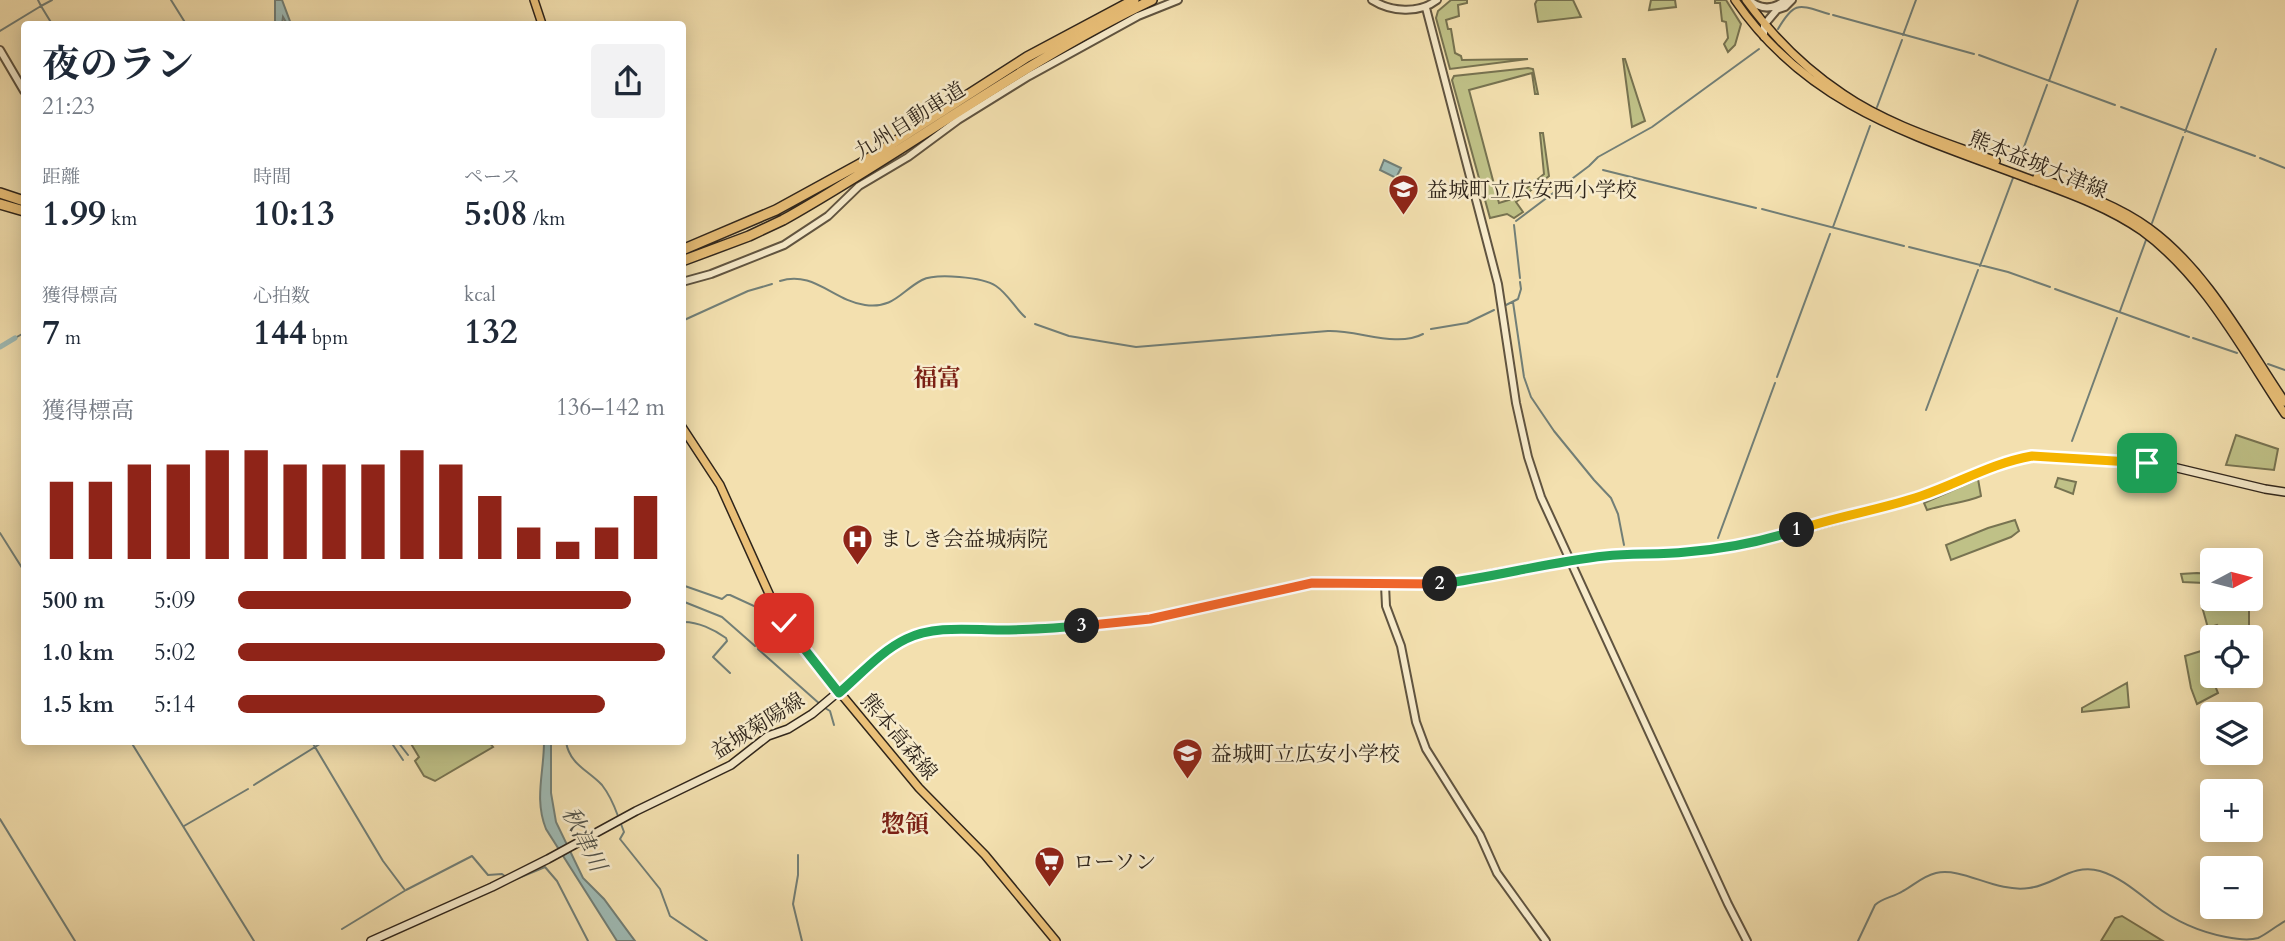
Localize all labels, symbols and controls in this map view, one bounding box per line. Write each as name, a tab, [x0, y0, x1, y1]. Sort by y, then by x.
text: 夜のラン	[42, 39, 194, 91]
button: share	[591, 44, 665, 118]
street label: 九州自動車道	[849, 75, 971, 167]
text: 21:23	[42, 91, 95, 122]
street label: 熊本益城大津線	[1964, 124, 2112, 206]
text: 距離	[42, 164, 80, 190]
text: 時間	[253, 164, 291, 190]
text: ペース	[464, 164, 520, 190]
school or university icon: 益城町立広安西小学校	[1387, 173, 1421, 217]
place label: 益城町立広安西小学校	[1427, 176, 1637, 205]
text: 1.99	[42, 190, 106, 238]
text: 10:13	[253, 190, 335, 238]
text: 5:08	[464, 190, 528, 238]
text: km	[106, 206, 137, 232]
text: /km	[528, 206, 565, 232]
text: kcal	[464, 282, 496, 308]
text: 獲得標高	[42, 283, 118, 309]
text: 心拍数	[253, 283, 310, 309]
text: 132	[464, 308, 518, 356]
text: 7	[42, 309, 60, 357]
text: 144	[253, 309, 307, 357]
text: m	[60, 325, 81, 351]
text: bpm	[307, 325, 348, 351]
district label: 福富	[913, 362, 961, 395]
text: 136–142 m	[556, 392, 665, 423]
text: 獲得標高	[42, 395, 134, 426]
pin	[2117, 433, 2177, 493]
icon: arrive	[2128, 444, 2166, 482]
pin: 1	[1780, 512, 1814, 548]
text: 1	[1792, 516, 1801, 542]
hospital icon: ましき会益城病院	[840, 522, 874, 566]
place label: ましき会益城病院	[880, 525, 1048, 554]
north arrow	[2200, 548, 2263, 611]
map controls	[2200, 548, 2263, 919]
pin: 2	[1422, 566, 1458, 602]
text: 2	[1435, 570, 1444, 596]
text: 500 m	[42, 585, 105, 616]
text: 5:09	[154, 585, 195, 616]
pin	[754, 593, 814, 653]
icon: check	[765, 604, 803, 642]
pin: 3	[1064, 608, 1100, 644]
text: 3	[1077, 612, 1086, 638]
button: locate	[2200, 625, 2263, 688]
text: 1.0 km	[42, 637, 114, 668]
text: 5:02	[154, 637, 195, 668]
street label: 益城菊陽線	[706, 686, 810, 766]
street label: 熊本高森線	[854, 687, 944, 787]
text: 1.5 km	[42, 689, 114, 720]
text: 5:14	[154, 689, 195, 720]
button: layers	[2200, 702, 2263, 765]
school or university icon: 益城町立広安小学校	[1171, 737, 1205, 781]
place label: 益城町立広安小学校	[1211, 740, 1400, 769]
button: +	[2200, 779, 2263, 842]
water label: 秋津川	[555, 801, 615, 879]
district label: 惣領	[881, 808, 929, 841]
supermarket icon: ローソン	[1033, 845, 1067, 889]
place label: ローソン	[1073, 848, 1156, 877]
button: −	[2200, 856, 2263, 919]

